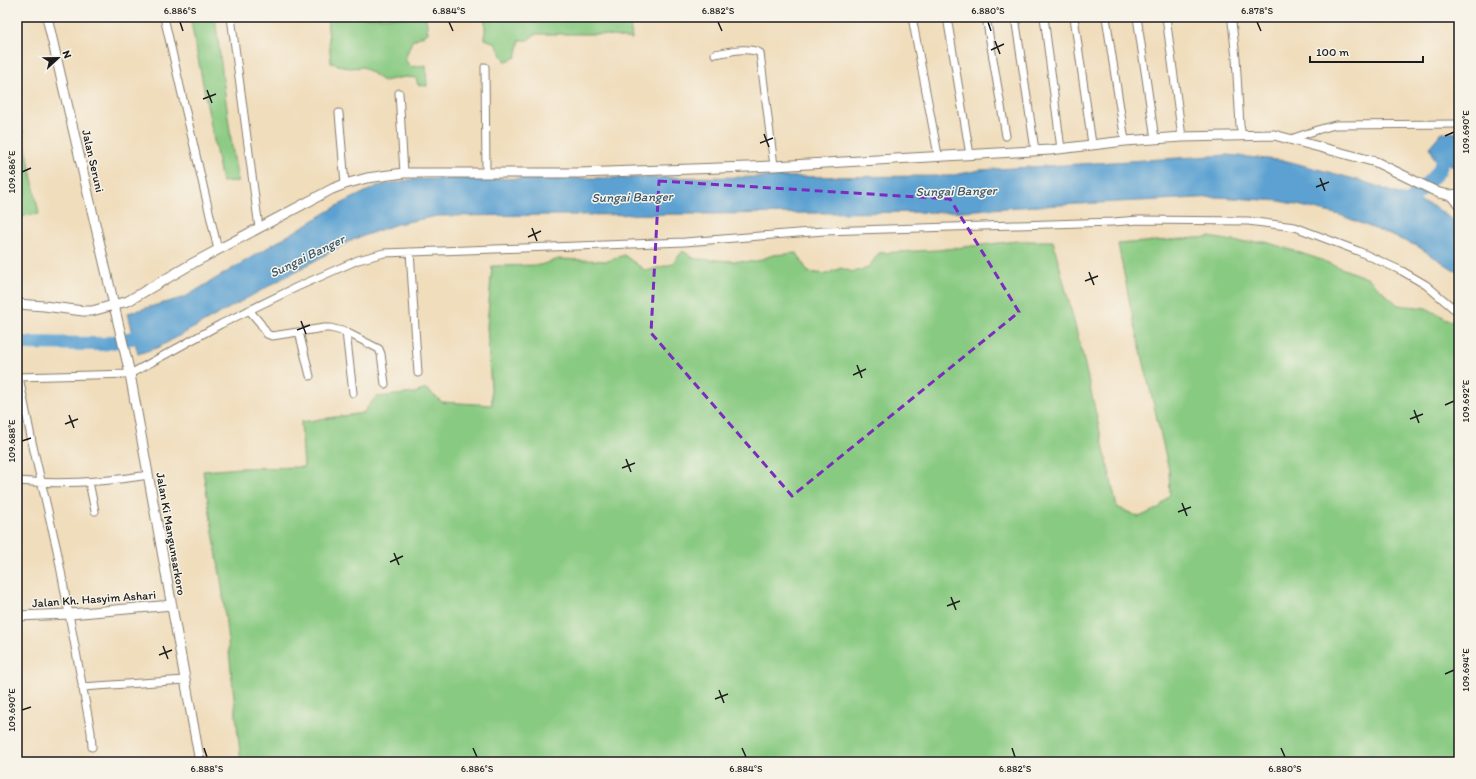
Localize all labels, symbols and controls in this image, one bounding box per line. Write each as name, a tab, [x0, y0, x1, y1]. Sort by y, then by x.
text: 6.886°S	[164, 4, 197, 17]
text: 6.884°S	[432, 4, 466, 17]
text: 6.882°S	[702, 4, 735, 17]
text: 6.880°S	[971, 4, 1005, 17]
text: 6.878°S	[1241, 4, 1273, 17]
north arrow	[38, 38, 78, 78]
scale bar	[1310, 38, 1423, 64]
text: 100 m	[1316, 45, 1349, 59]
text: N	[59, 49, 74, 60]
text: 109.690°E	[1459, 110, 1472, 154]
street label: Jalan Seruni	[79, 128, 107, 194]
text: 109.686°E	[5, 150, 18, 194]
water label: Sungai Banger	[915, 183, 999, 199]
water label: Sungai Banger	[591, 189, 675, 205]
water label: Sungai Banger	[267, 231, 349, 281]
text: 109.692°E	[1459, 379, 1472, 422]
text: 109.688°E	[5, 419, 18, 463]
street label: Jalan Ki Mangunsarkoro	[153, 471, 189, 597]
street label: Jalan Kh. Hasyim Ashari	[31, 588, 157, 610]
text: 109.694°E	[1459, 648, 1472, 692]
text: 109.690°E	[5, 688, 18, 732]
text: 6.888°S	[191, 762, 224, 775]
text: 6.886°S	[461, 762, 494, 775]
text: 6.884°S	[729, 762, 763, 775]
text: 6.882°S	[999, 762, 1032, 775]
text: 6.880°S	[1268, 762, 1302, 775]

